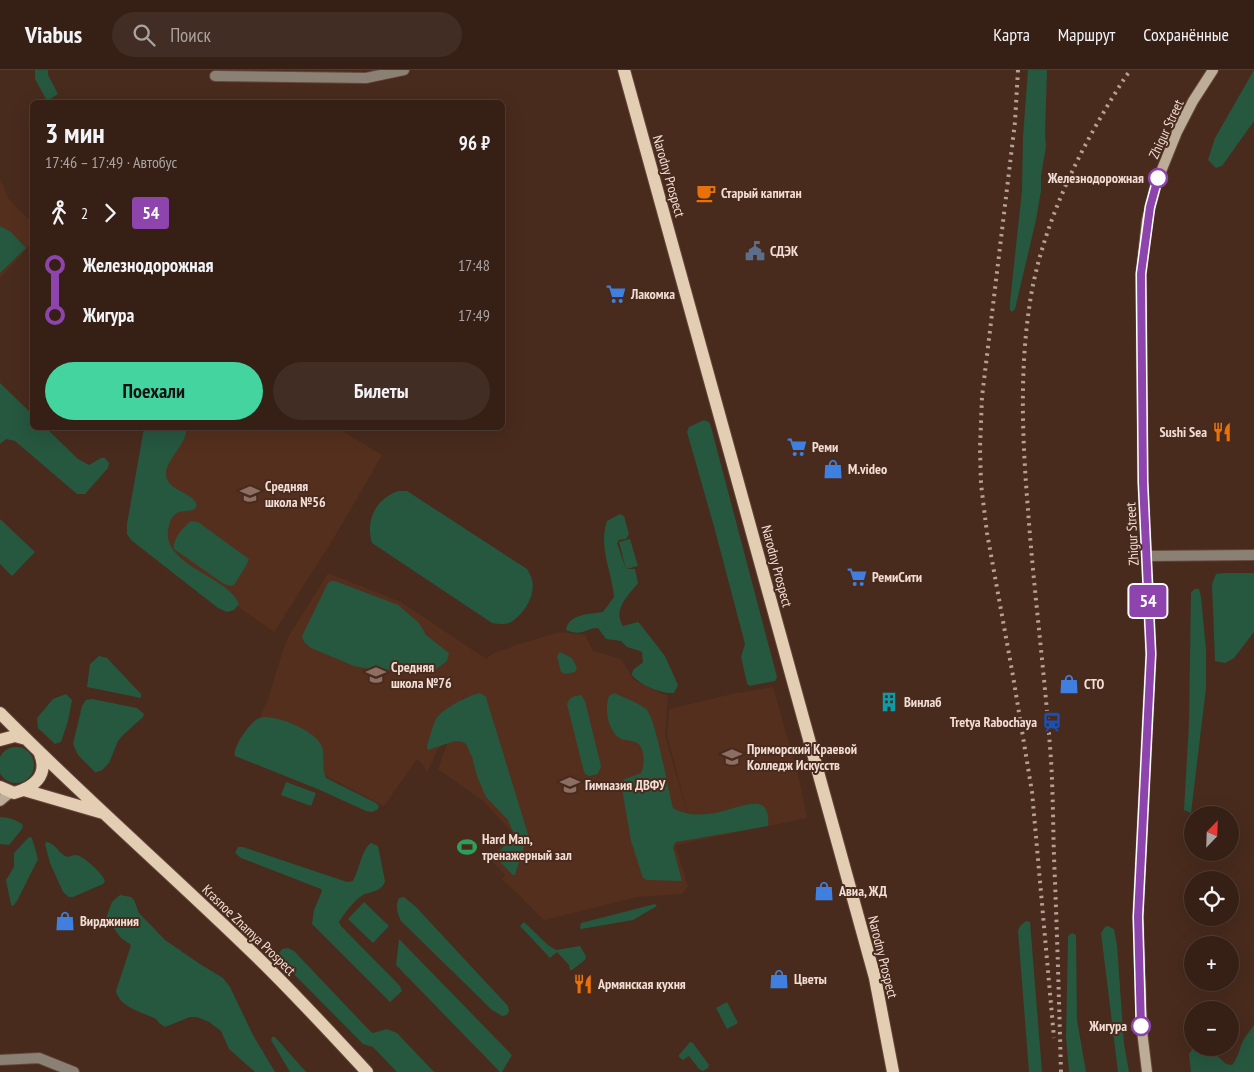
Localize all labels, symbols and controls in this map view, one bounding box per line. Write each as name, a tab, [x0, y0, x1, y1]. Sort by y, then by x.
search box	[112, 12, 462, 57]
text: Viabus	[25, 19, 82, 50]
icon: search	[130, 21, 158, 49]
text: Поиск	[170, 23, 211, 47]
text: Карта	[993, 23, 1030, 46]
text: Маршрут	[1058, 23, 1115, 46]
text: Сохранённые	[1143, 23, 1229, 46]
street label: Zhigur Street	[1144, 96, 1188, 161]
text: 3 мин	[45, 114, 105, 151]
text: 96 ₽	[459, 131, 490, 155]
street label: Narodny Prospect	[649, 133, 689, 219]
text: 17:46 – 17:49 · Автобус	[45, 152, 177, 172]
marker: Железнодорожная	[1148, 168, 1168, 188]
place label: Железнодорожная	[1047, 169, 1144, 187]
cafe icon: Старый капитан	[695, 182, 717, 204]
place label: Старый капитан	[721, 184, 802, 202]
icon: walk	[45, 199, 73, 227]
icon: forward	[96, 199, 124, 227]
text: 54	[142, 201, 159, 224]
text: 2	[81, 203, 88, 223]
public building icon: СДЭК	[744, 240, 766, 262]
place label: СДЭК	[770, 242, 799, 260]
text: Железнодорожная	[83, 253, 214, 277]
text: 17:48	[458, 255, 490, 275]
supermarket icon: Лакомка	[605, 283, 627, 305]
place label: Лакомка	[630, 285, 675, 303]
text: Жигура	[83, 303, 134, 327]
text: 17:49	[458, 305, 490, 325]
button: Поехали	[45, 362, 263, 420]
button: Билеты	[273, 362, 490, 420]
restaurant icon: Sushi Sea	[1211, 421, 1233, 443]
place label: Sushi Sea	[1159, 423, 1207, 441]
supermarket icon: Реми	[786, 436, 808, 458]
place label: Реми	[812, 438, 838, 456]
shop icon: M.video	[822, 458, 844, 480]
place label: M.video	[848, 460, 887, 478]
place label: Средняя школа №56	[265, 477, 326, 511]
school or university icon: Средняя школа №56	[239, 483, 261, 505]
street label: Zhigur Street	[1121, 502, 1143, 566]
street label: Narodny Prospect	[757, 523, 797, 609]
supermarket icon: РемиСити	[846, 566, 868, 588]
place label: РемиСити	[872, 568, 922, 586]
line badge: 54	[1126, 585, 1170, 617]
text: 54	[1139, 589, 1157, 612]
place label: Средняя школа №76	[391, 658, 452, 692]
school or university icon: Средняя школа №76	[365, 664, 387, 686]
shop icon: СТО	[1058, 673, 1080, 695]
place label: СТО	[1084, 675, 1105, 693]
building icon: Винлаб	[878, 691, 900, 713]
place label: Винлаб	[904, 693, 941, 711]
station icon: Tretya Rabochaya	[1041, 711, 1063, 733]
place label: Tretya Rabochaya	[950, 713, 1037, 731]
place label: Приморский Краевой Колледж Искусств	[747, 740, 857, 774]
school or university icon: Приморский Краевой Колледж Искусств	[721, 746, 743, 768]
school or university icon: Гимназия ДВФУ	[559, 774, 581, 796]
place label: Гимназия ДВФУ	[585, 776, 666, 794]
north arrow	[1184, 806, 1239, 861]
map controls	[1184, 806, 1239, 1056]
place label: Hard Man, тренажерный зал	[482, 830, 572, 864]
sports icon: Hard Man, тренажерный зал	[456, 836, 478, 858]
button: locate	[1184, 871, 1239, 926]
shop icon: Авиа, ЖД	[813, 880, 835, 902]
street label: Krasnoe Znamya Prospect	[198, 881, 300, 979]
place label: Авиа, ЖД	[838, 882, 887, 900]
shop icon: Вирджиния	[54, 910, 76, 932]
place label: Вирджиния	[80, 912, 139, 930]
street label: Narodny Prospect	[864, 914, 902, 1000]
button: +	[1184, 936, 1239, 991]
shop icon: Цветы	[768, 968, 790, 990]
place label: Цветы	[794, 970, 827, 988]
restaurant icon: Армянская кухня	[572, 973, 594, 995]
place label: Армянская кухня	[597, 975, 686, 993]
button: −	[1184, 1001, 1239, 1056]
marker: Жигура	[1131, 1016, 1151, 1036]
place label: Жигура	[1088, 1017, 1127, 1035]

